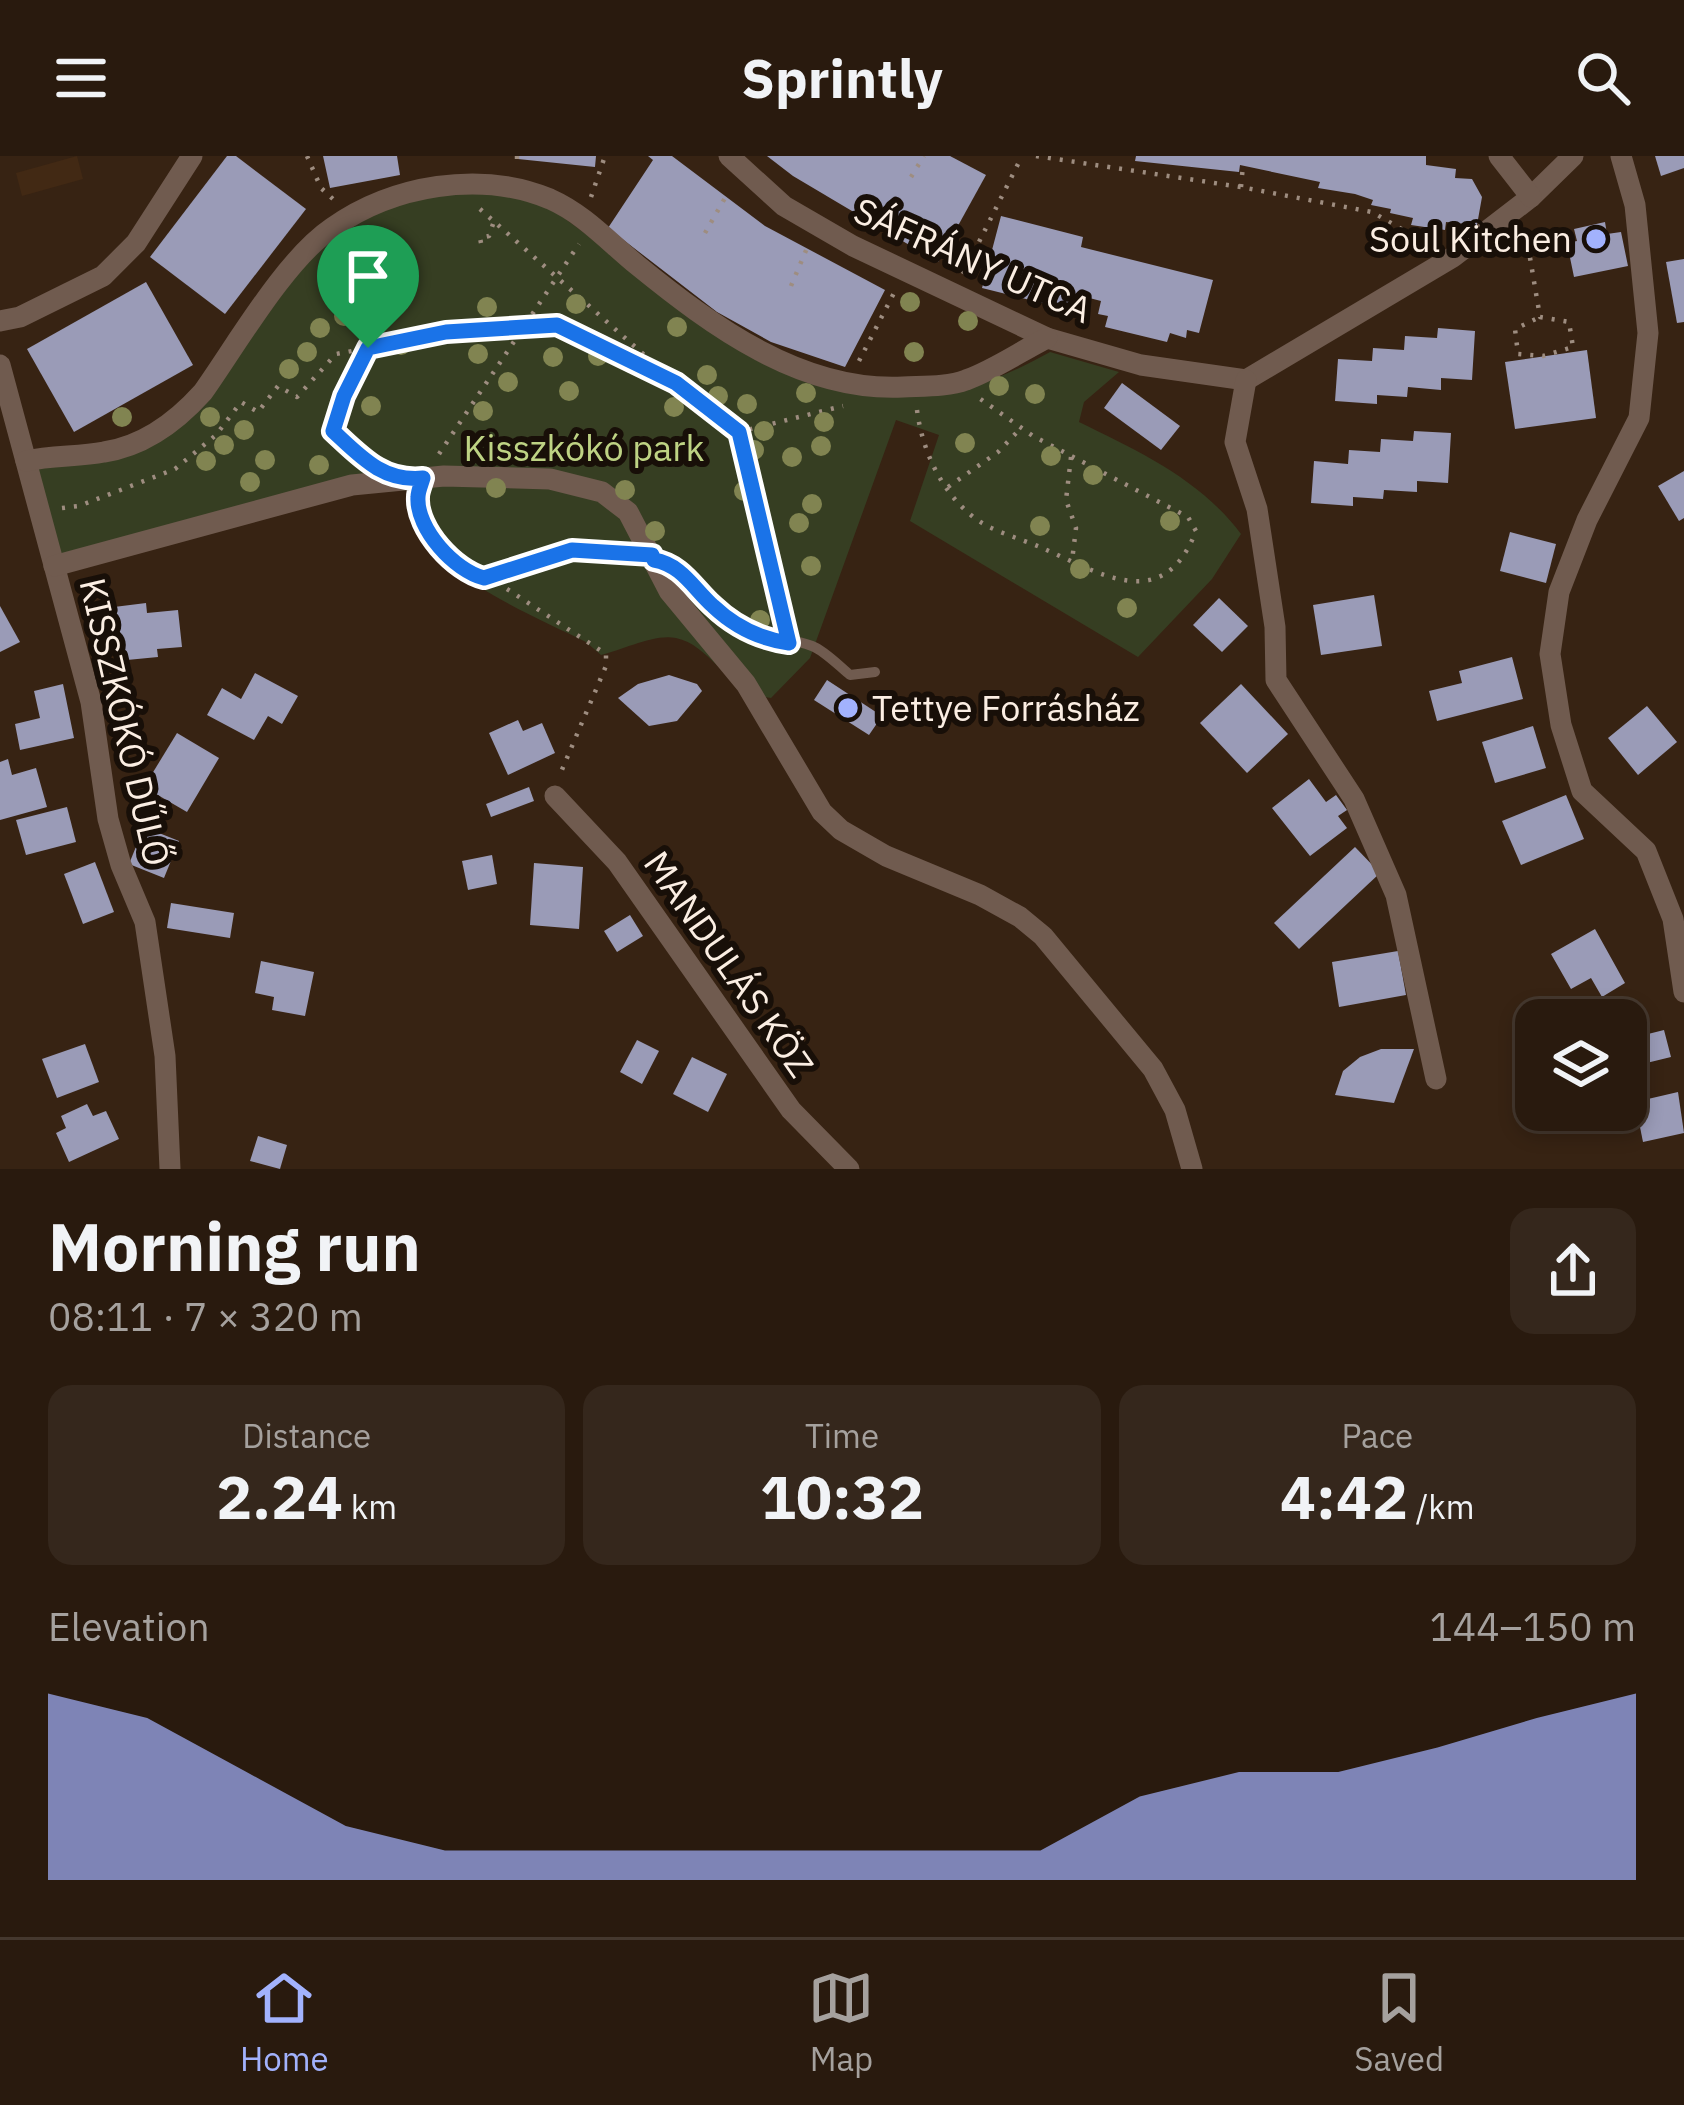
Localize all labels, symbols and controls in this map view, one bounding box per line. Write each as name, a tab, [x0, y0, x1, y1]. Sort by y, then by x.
text: Sprintly	[741, 43, 943, 113]
icon: menu	[48, 45, 114, 111]
icon: search	[1570, 45, 1636, 111]
street label: SÁFRÁNY UTCA	[847, 186, 1099, 333]
place label: Soul Kitchen	[1369, 215, 1572, 262]
pin	[317, 225, 419, 348]
marker: Soul Kitchen	[1583, 226, 1609, 252]
icon: arrive	[335, 243, 401, 309]
park label: Kisszkókó park	[464, 424, 704, 471]
street label: KISSZKÓKÓ DŰLŐ	[70, 573, 181, 870]
place label: Tettye Forrásház	[872, 684, 1140, 731]
marker: Tettye Forrásház	[835, 695, 861, 721]
street label: MANDULÁS KÖZ	[634, 842, 825, 1086]
map controls	[1515, 999, 1647, 1131]
button: layers	[1515, 999, 1647, 1131]
text: Morning run	[48, 1203, 421, 1289]
button: share	[1510, 1208, 1636, 1334]
text: 08:11 · 7 × 320 m	[48, 1291, 363, 1342]
text: Distance	[242, 1414, 371, 1457]
text: Time	[805, 1414, 879, 1457]
text: Pace	[1341, 1414, 1413, 1457]
text: 2.24	[216, 1457, 343, 1536]
text: 10:32	[760, 1457, 924, 1536]
text: 4:42	[1280, 1457, 1408, 1536]
text: km	[343, 1485, 397, 1528]
text: /km	[1408, 1485, 1475, 1528]
text: Elevation	[48, 1601, 210, 1652]
text: 144–150 m	[1429, 1601, 1636, 1652]
tab: Home	[240, 1965, 329, 2080]
tab: Map	[808, 1965, 874, 2080]
tab: Saved	[1354, 1965, 1444, 2080]

